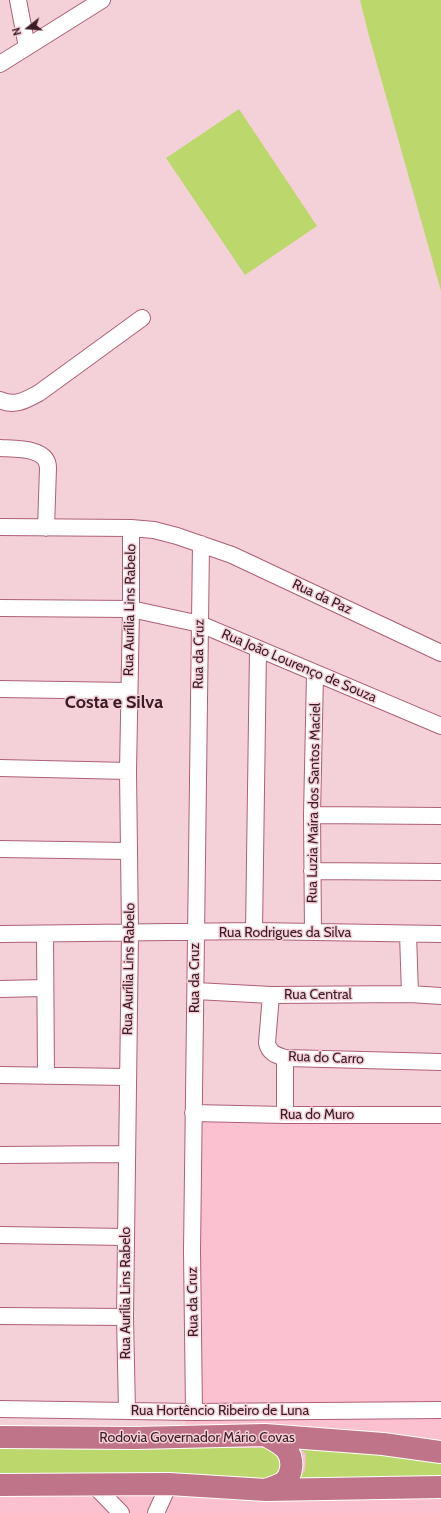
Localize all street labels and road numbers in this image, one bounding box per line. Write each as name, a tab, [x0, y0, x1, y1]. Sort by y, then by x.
street label: Rua Aurília Lins Rabelo	[120, 544, 140, 676]
street label: Rua da Paz	[289, 576, 355, 618]
street label: Rua da Cruz	[190, 619, 208, 689]
street label: Rua João Lourenço de Souza	[219, 626, 379, 706]
street label: Rua Luzia Maíra dos Santos Maciel	[304, 703, 324, 903]
street label: Rua Aurília Lins Rabelo	[119, 903, 139, 1035]
street label: Rua Rodrigues da Silva	[219, 925, 351, 941]
street label: Rua da Cruz	[187, 943, 203, 1013]
street label: Rua Central	[284, 987, 352, 1003]
street label: Rua do Carro	[288, 1048, 364, 1068]
street label: Rua do Muro	[280, 1107, 354, 1123]
street label: Rua Aurília Lins Rabelo	[118, 1227, 134, 1359]
street label: Rua da Cruz	[184, 1267, 202, 1337]
street label: Rua Hortêncio Ribeiro de Luna	[131, 1403, 309, 1419]
street label: Rodovia Governador Mário Covas	[99, 1430, 295, 1446]

